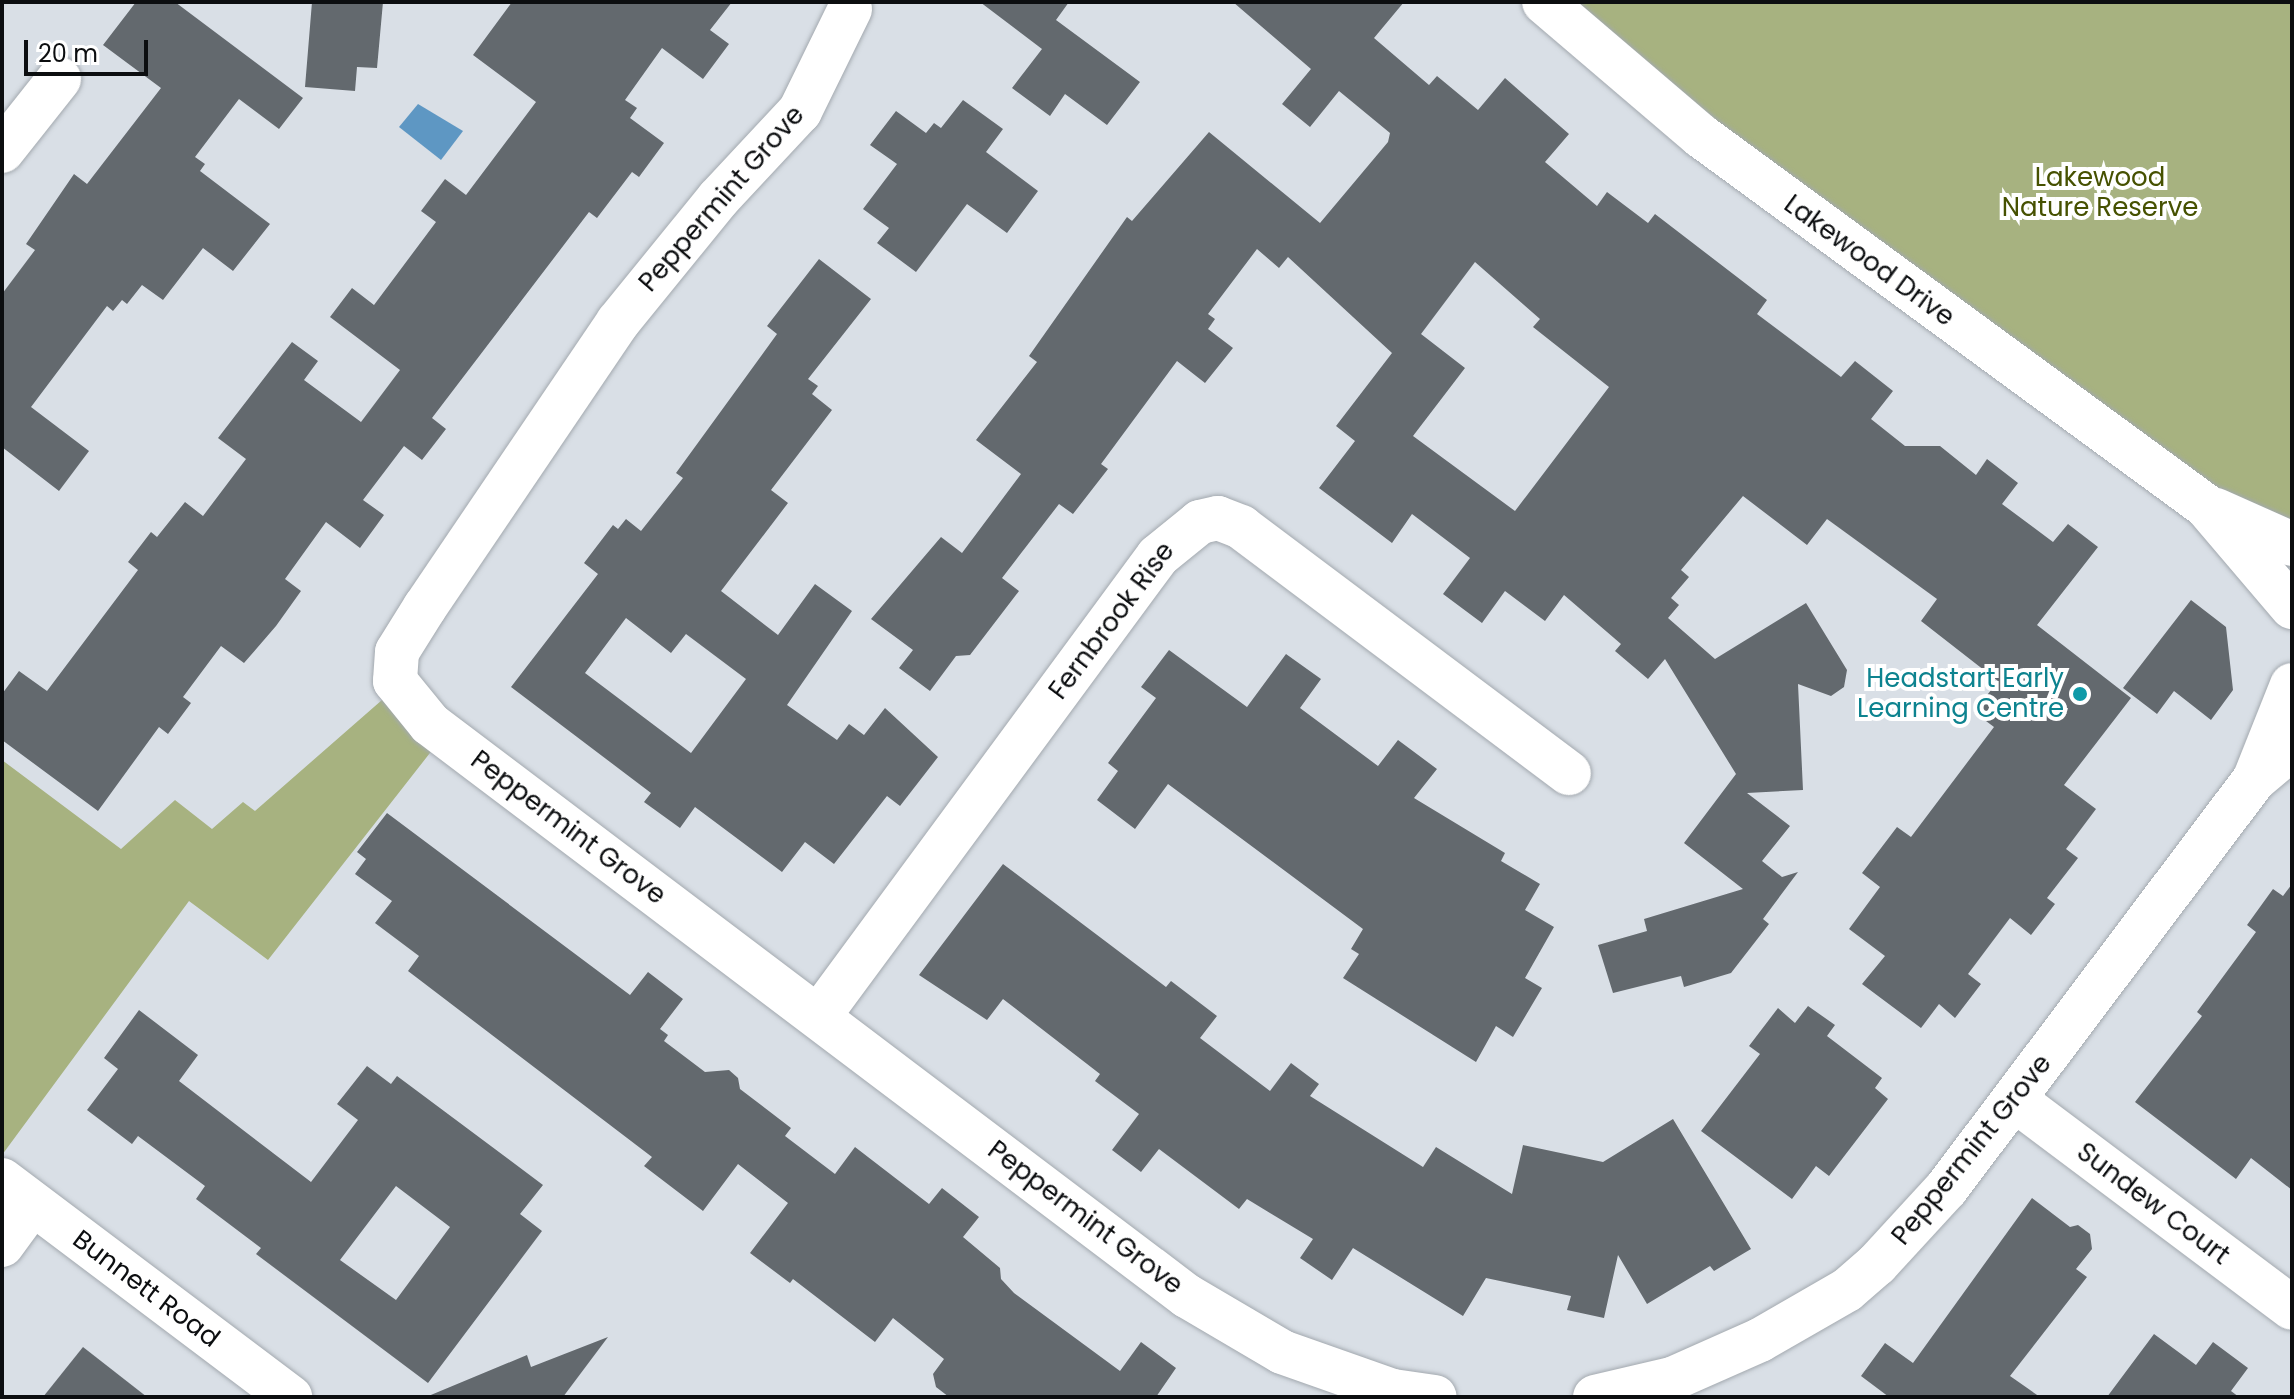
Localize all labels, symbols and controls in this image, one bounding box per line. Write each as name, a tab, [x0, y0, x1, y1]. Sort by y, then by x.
scale bar	[28, 24, 152, 74]
text: 20 m	[38, 37, 98, 70]
street label: Peppermint Grove	[633, 100, 811, 298]
park label: Lakewood Nature Reserve	[2002, 162, 2198, 224]
street label: Lakewood Drive	[1778, 189, 1960, 333]
street label: Fernbrook Rise	[1043, 536, 1181, 706]
place label: Headstart Early Learning Centre	[1857, 663, 2064, 724]
marker: Headstart Early Learning Centre	[2071, 685, 2089, 703]
street label: Peppermint Grove	[465, 745, 671, 911]
street label: Peppermint Grove	[1886, 1049, 2058, 1251]
street label: Peppermint Grove	[982, 1135, 1188, 1301]
street label: Sundew Court	[2071, 1136, 2235, 1272]
street label: Bunnett Road	[67, 1224, 225, 1354]

